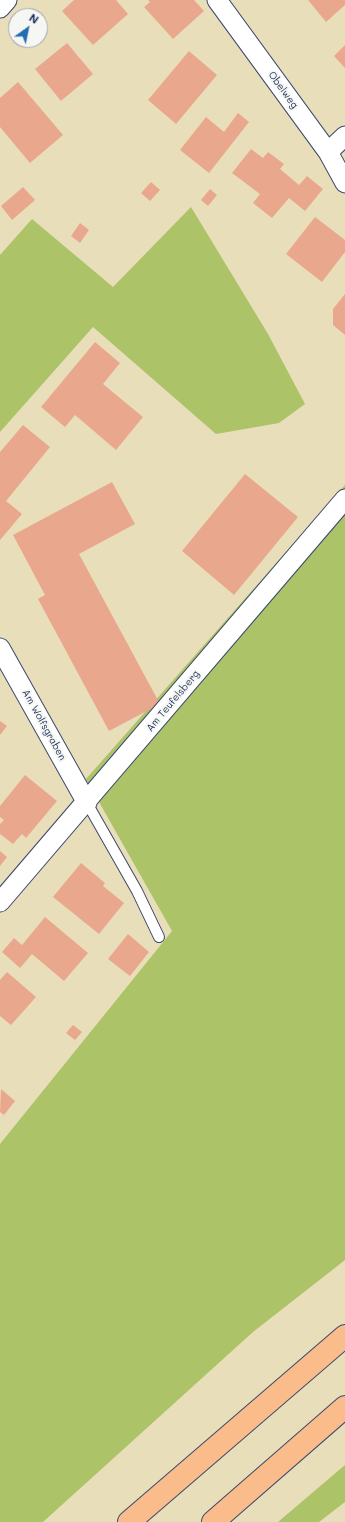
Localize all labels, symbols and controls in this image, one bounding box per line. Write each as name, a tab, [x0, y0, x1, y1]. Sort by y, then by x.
north arrow	[8, 8, 48, 48]
text: N	[27, 10, 42, 27]
street label: Obelweg	[266, 69, 300, 111]
street label: Am Teufelsberg	[144, 668, 202, 734]
street label: Am Wolfsgraben	[20, 687, 68, 763]

